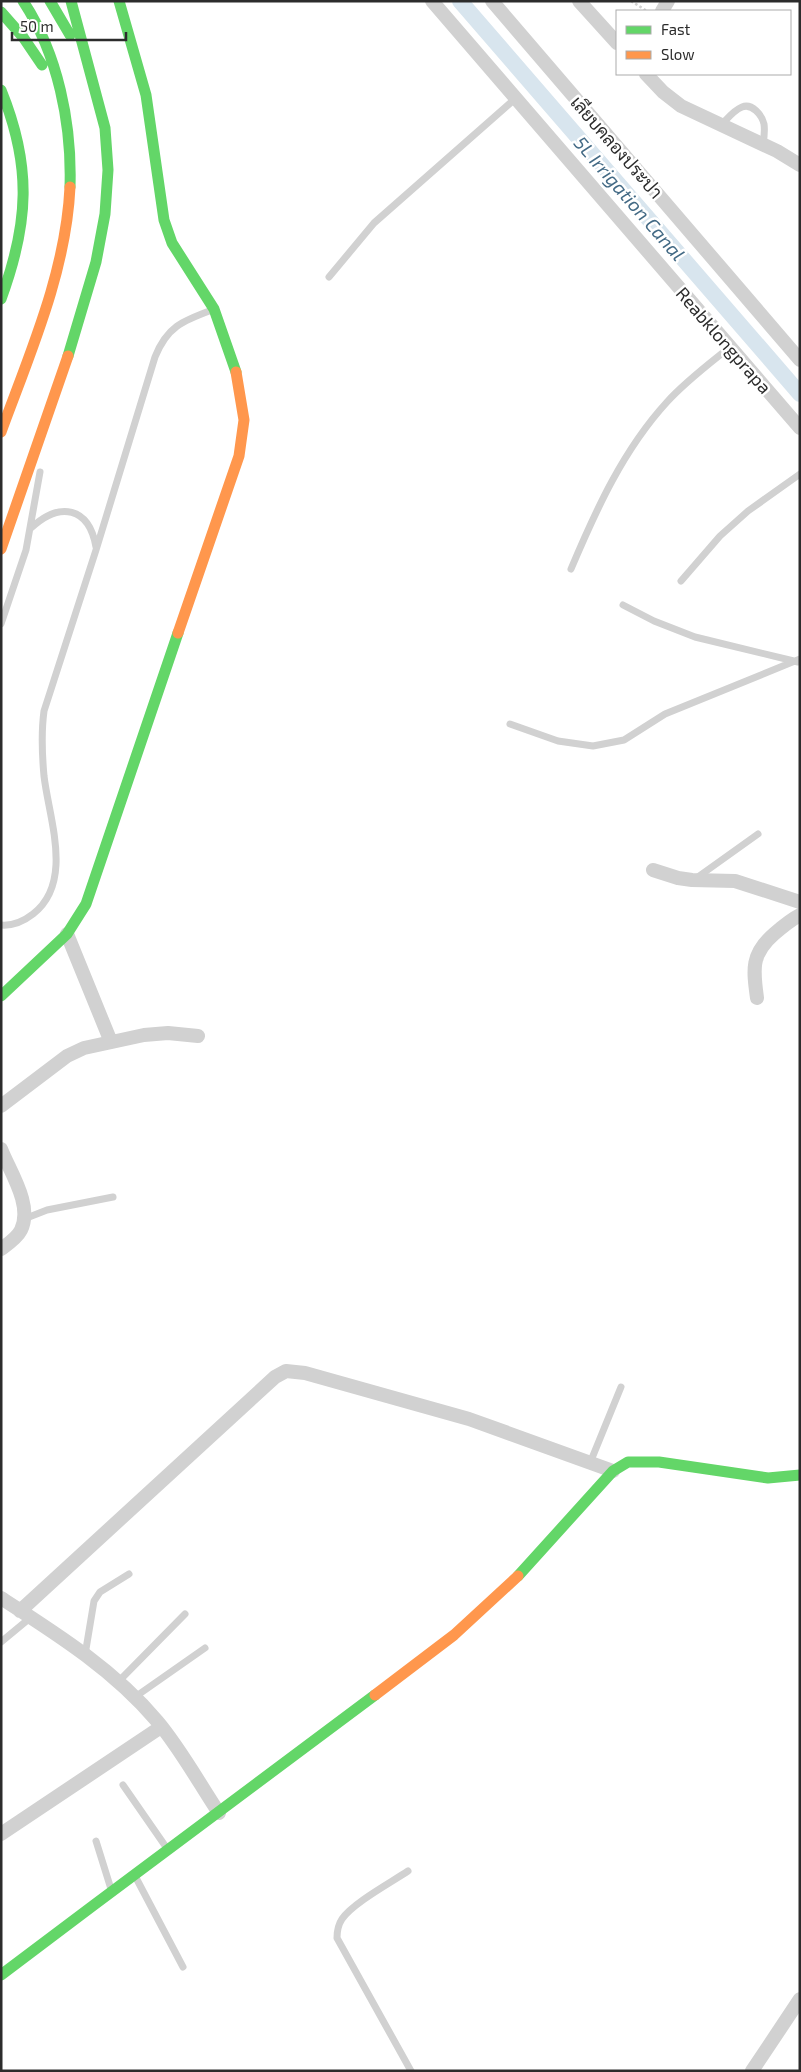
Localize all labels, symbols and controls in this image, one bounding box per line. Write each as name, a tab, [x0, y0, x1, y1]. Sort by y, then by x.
scale bar	[12, 10, 126, 42]
legend	[616, 10, 791, 75]
text: 50 m	[20, 17, 54, 35]
text: Fast	[661, 20, 691, 38]
text: Slow	[661, 45, 695, 63]
street label: เลียบคลองประปา	[567, 91, 668, 203]
water label: 5L Irrigation Canal	[570, 131, 690, 265]
street label: Reabklongprapa	[672, 282, 776, 398]

